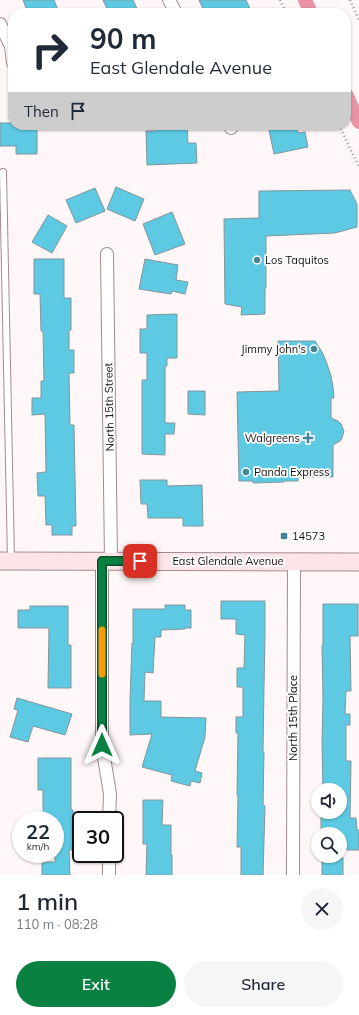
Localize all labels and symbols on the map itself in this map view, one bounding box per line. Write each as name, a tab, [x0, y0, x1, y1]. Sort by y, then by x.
place label: Los Taquitos	[265, 253, 329, 267]
marker: Los Taquitos	[252, 255, 262, 265]
place label: Jimmy John's	[241, 342, 306, 356]
marker: Jimmy John's	[309, 344, 319, 354]
street label: North 15th Street	[101, 362, 117, 451]
place label: Walgreens	[245, 431, 300, 445]
marker: Walgreens	[303, 433, 313, 443]
place label: Panda Express	[254, 465, 330, 479]
marker: Panda Express	[241, 467, 251, 477]
place label: 14573	[292, 529, 325, 543]
marker: 14573	[279, 531, 289, 541]
pin	[123, 544, 157, 578]
street label: East Glendale Avenue	[172, 554, 284, 568]
street label: North 15th Place	[286, 675, 300, 761]
position arrow	[81, 724, 123, 766]
speed limit sign: 30	[72, 811, 124, 863]

